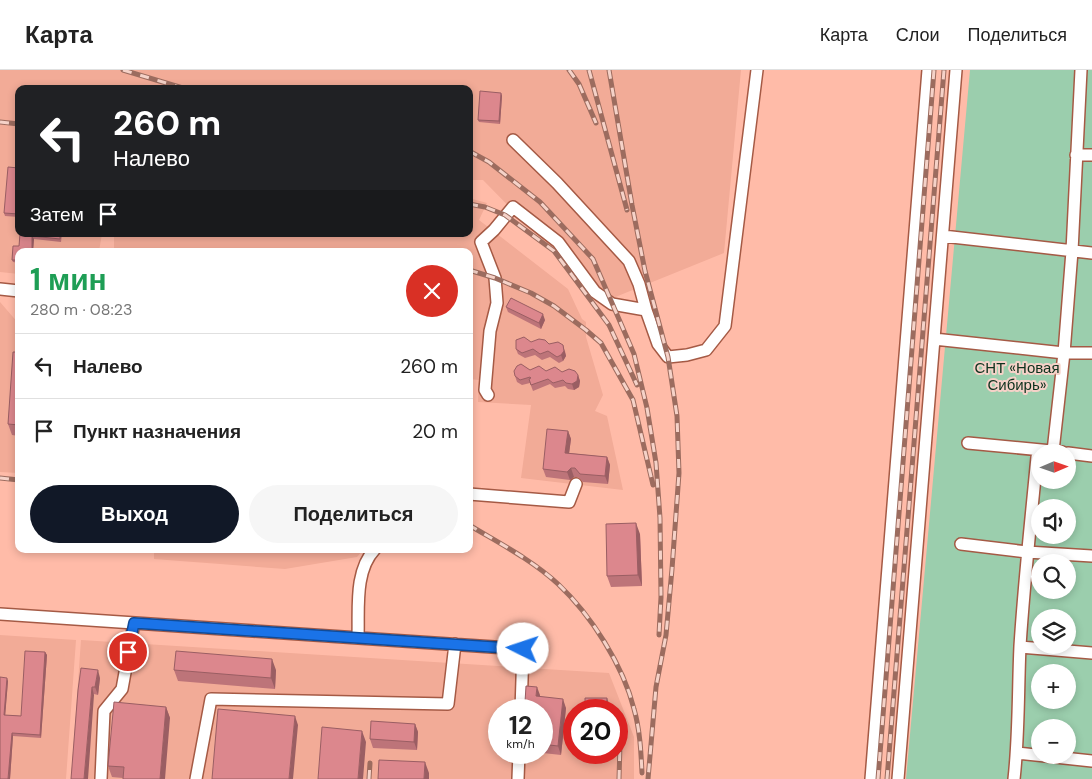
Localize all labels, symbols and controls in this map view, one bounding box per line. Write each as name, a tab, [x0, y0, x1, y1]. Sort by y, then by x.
text: Карта	[25, 19, 93, 50]
text: Карта	[820, 23, 868, 47]
text: Слои	[896, 23, 940, 47]
text: Поделиться	[968, 23, 1067, 47]
text: 260 m	[113, 100, 221, 146]
icon: left	[30, 105, 95, 170]
text: Налево	[113, 144, 190, 173]
icon: arrive	[94, 200, 122, 228]
text: Затем	[30, 202, 84, 227]
text: 1 мин	[30, 260, 107, 299]
button: close	[406, 265, 458, 317]
text: 280 m · 08:23	[30, 299, 132, 320]
icon: left	[30, 352, 58, 380]
text: Налево	[73, 354, 143, 379]
text: 260 m	[400, 354, 458, 379]
park label: СНТ «Новая Сибирь»	[974, 358, 1060, 395]
icon: arrive	[30, 417, 58, 445]
text: Пункт назначения	[73, 419, 241, 444]
text: 20 m	[412, 419, 458, 444]
north arrow	[1031, 444, 1076, 489]
map controls	[1031, 444, 1076, 764]
button: Выход	[30, 485, 239, 543]
button: Поделиться	[249, 485, 458, 543]
button: sound	[1031, 499, 1076, 544]
button: search	[1031, 554, 1076, 599]
button: layers	[1031, 609, 1076, 654]
position arrow	[496, 622, 548, 674]
pin	[107, 631, 149, 673]
icon: arrive	[114, 638, 142, 666]
button: +	[1031, 664, 1076, 709]
speed limit sign: 20	[563, 699, 628, 764]
text: 12	[509, 709, 532, 742]
button: −	[1031, 719, 1076, 764]
text: km/h	[506, 736, 535, 752]

